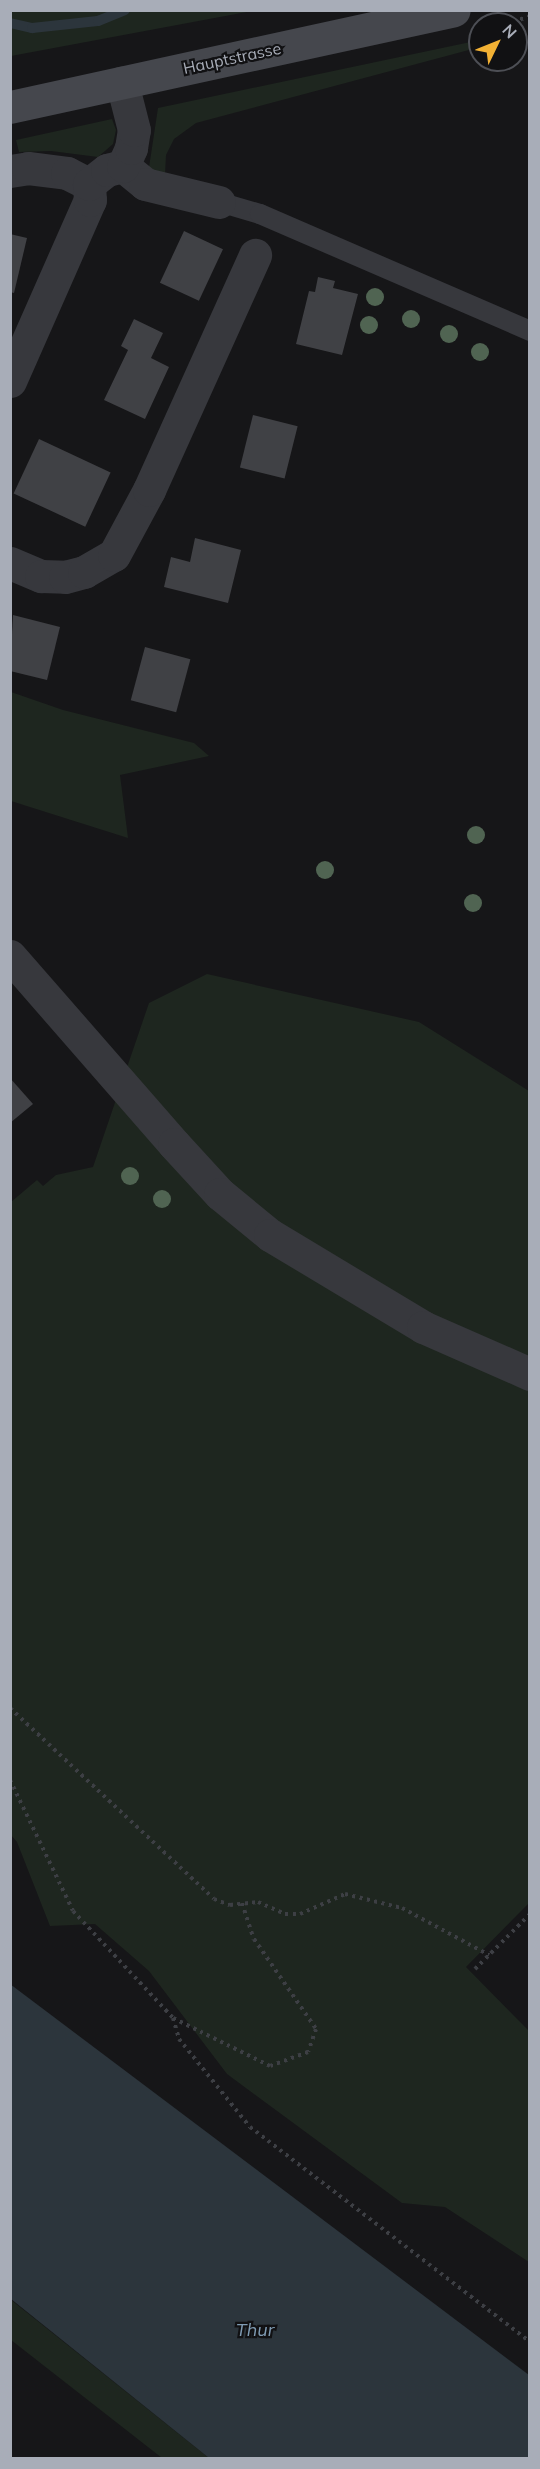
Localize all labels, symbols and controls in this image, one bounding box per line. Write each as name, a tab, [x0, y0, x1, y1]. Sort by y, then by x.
north arrow	[468, 12, 528, 72]
text: N	[498, 20, 521, 42]
street label: Hauptstrasse	[181, 38, 283, 78]
water label: Thur	[236, 2319, 274, 2341]

